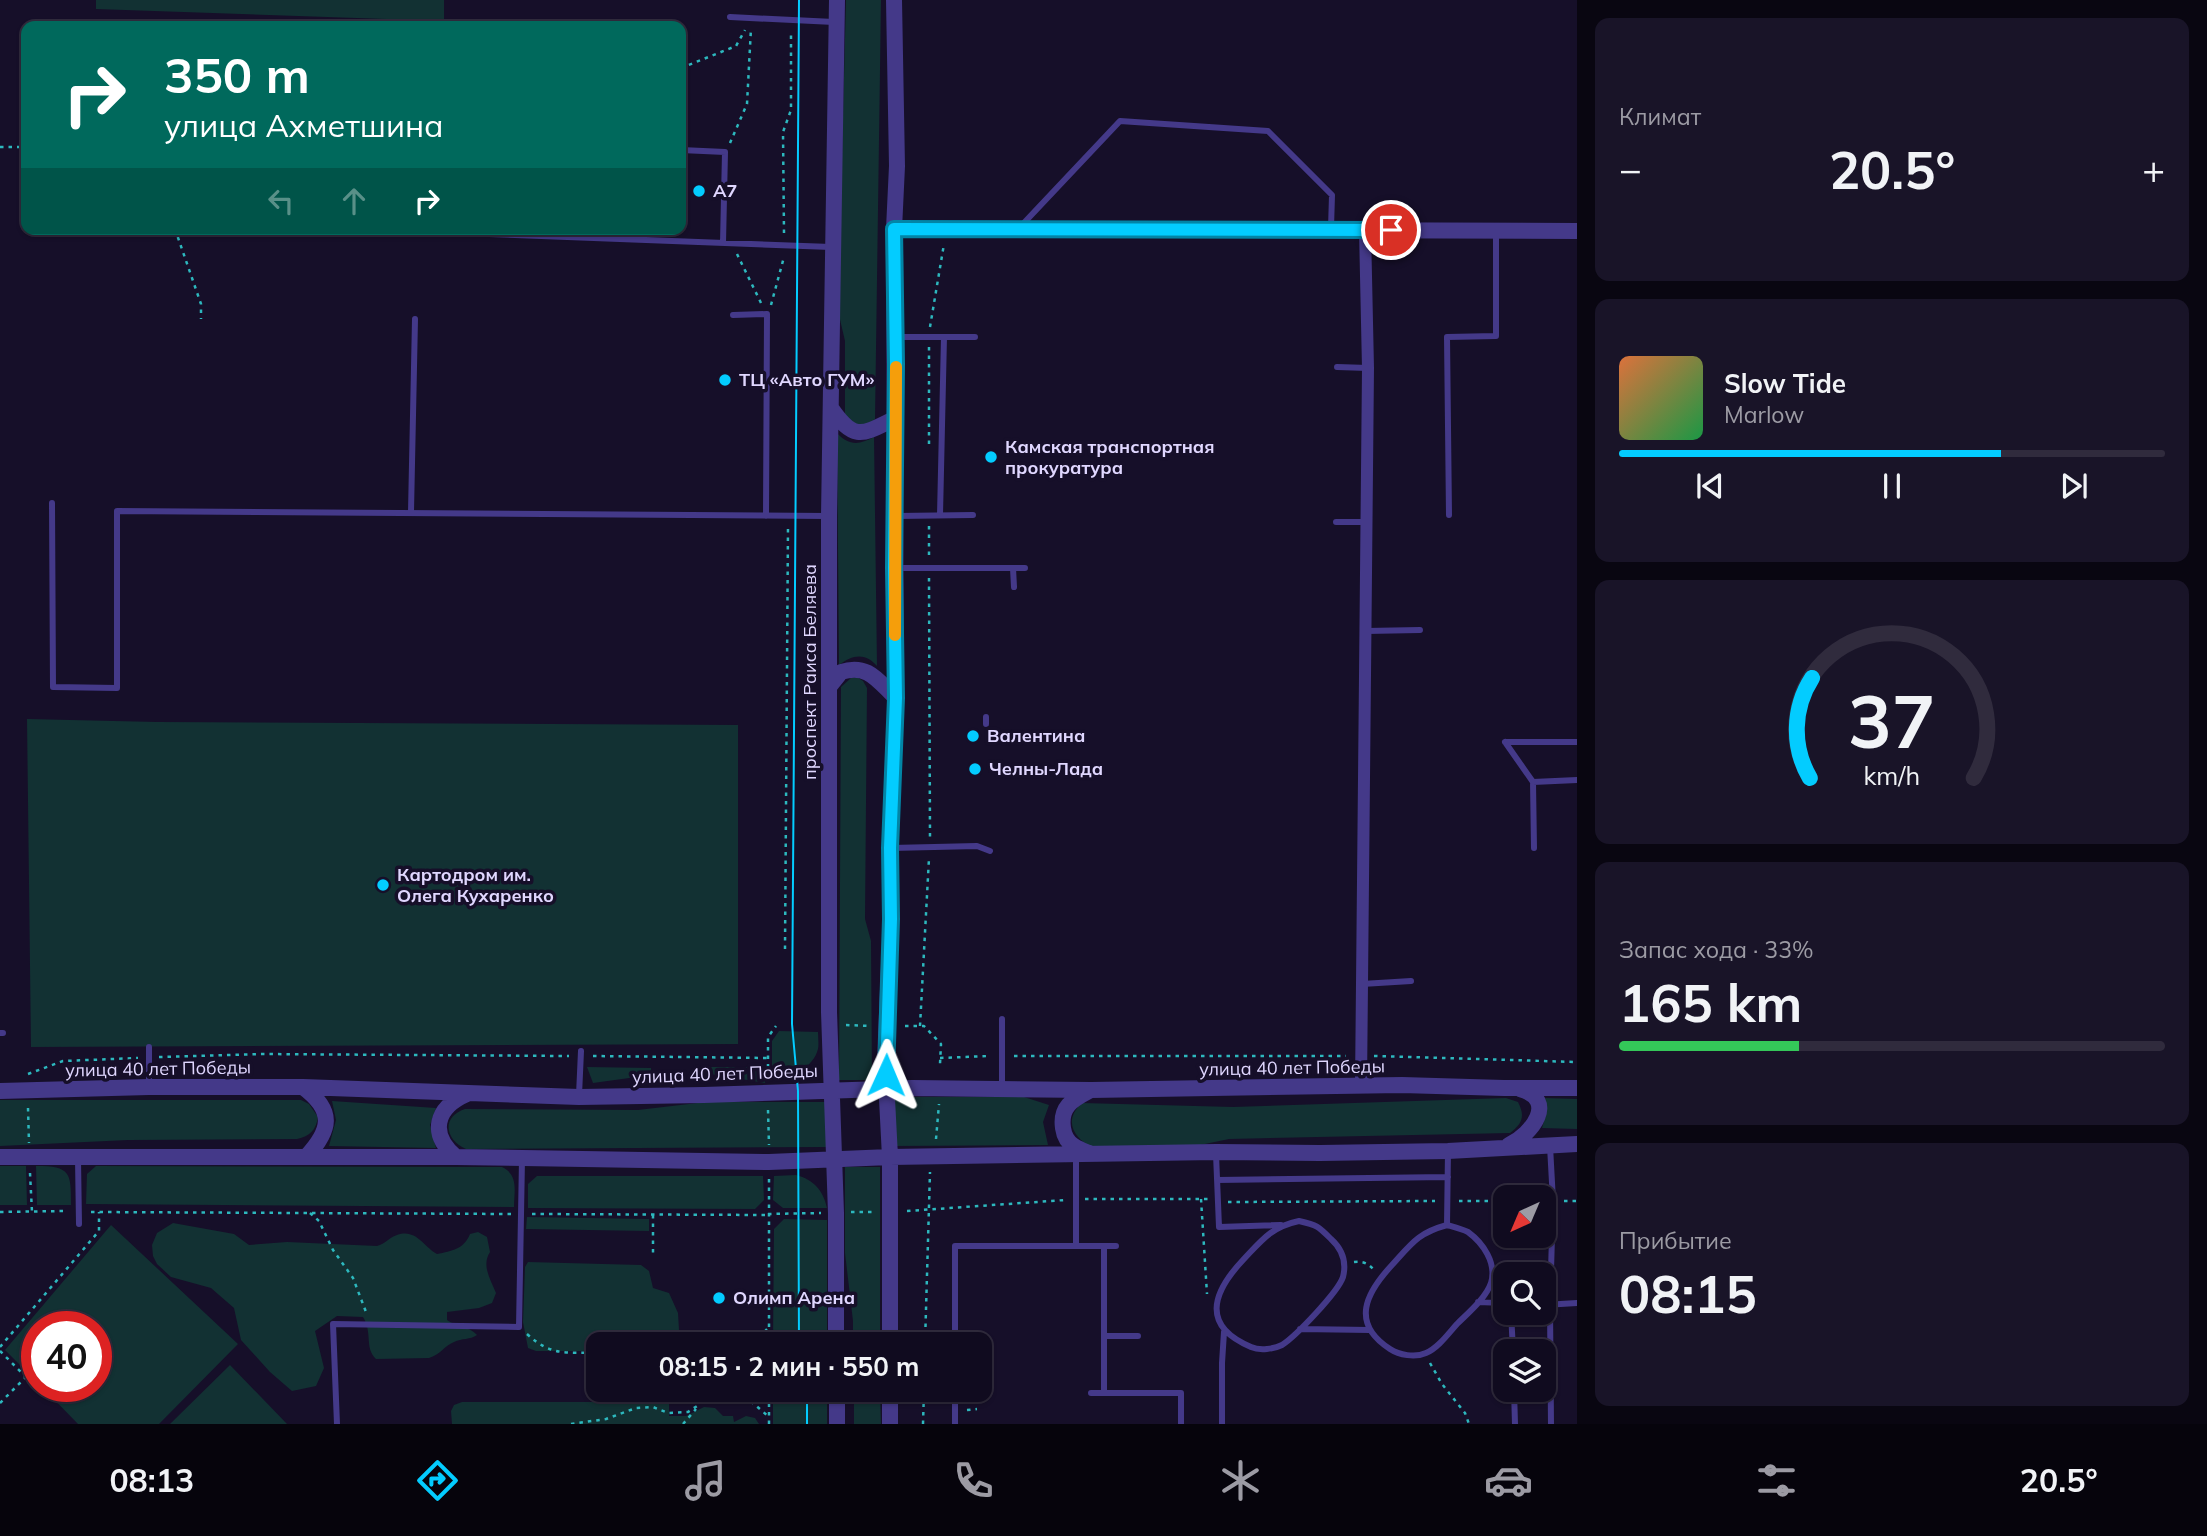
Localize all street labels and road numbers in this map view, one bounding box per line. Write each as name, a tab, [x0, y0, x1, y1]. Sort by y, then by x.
street label: проспект Раиса Беляева	[798, 564, 821, 780]
street label: улица 40 лет Победы	[1199, 1054, 1385, 1081]
street label: улица 40 лет Победы	[65, 1055, 251, 1082]
street label: улица 40 лет Победы	[632, 1059, 818, 1088]

